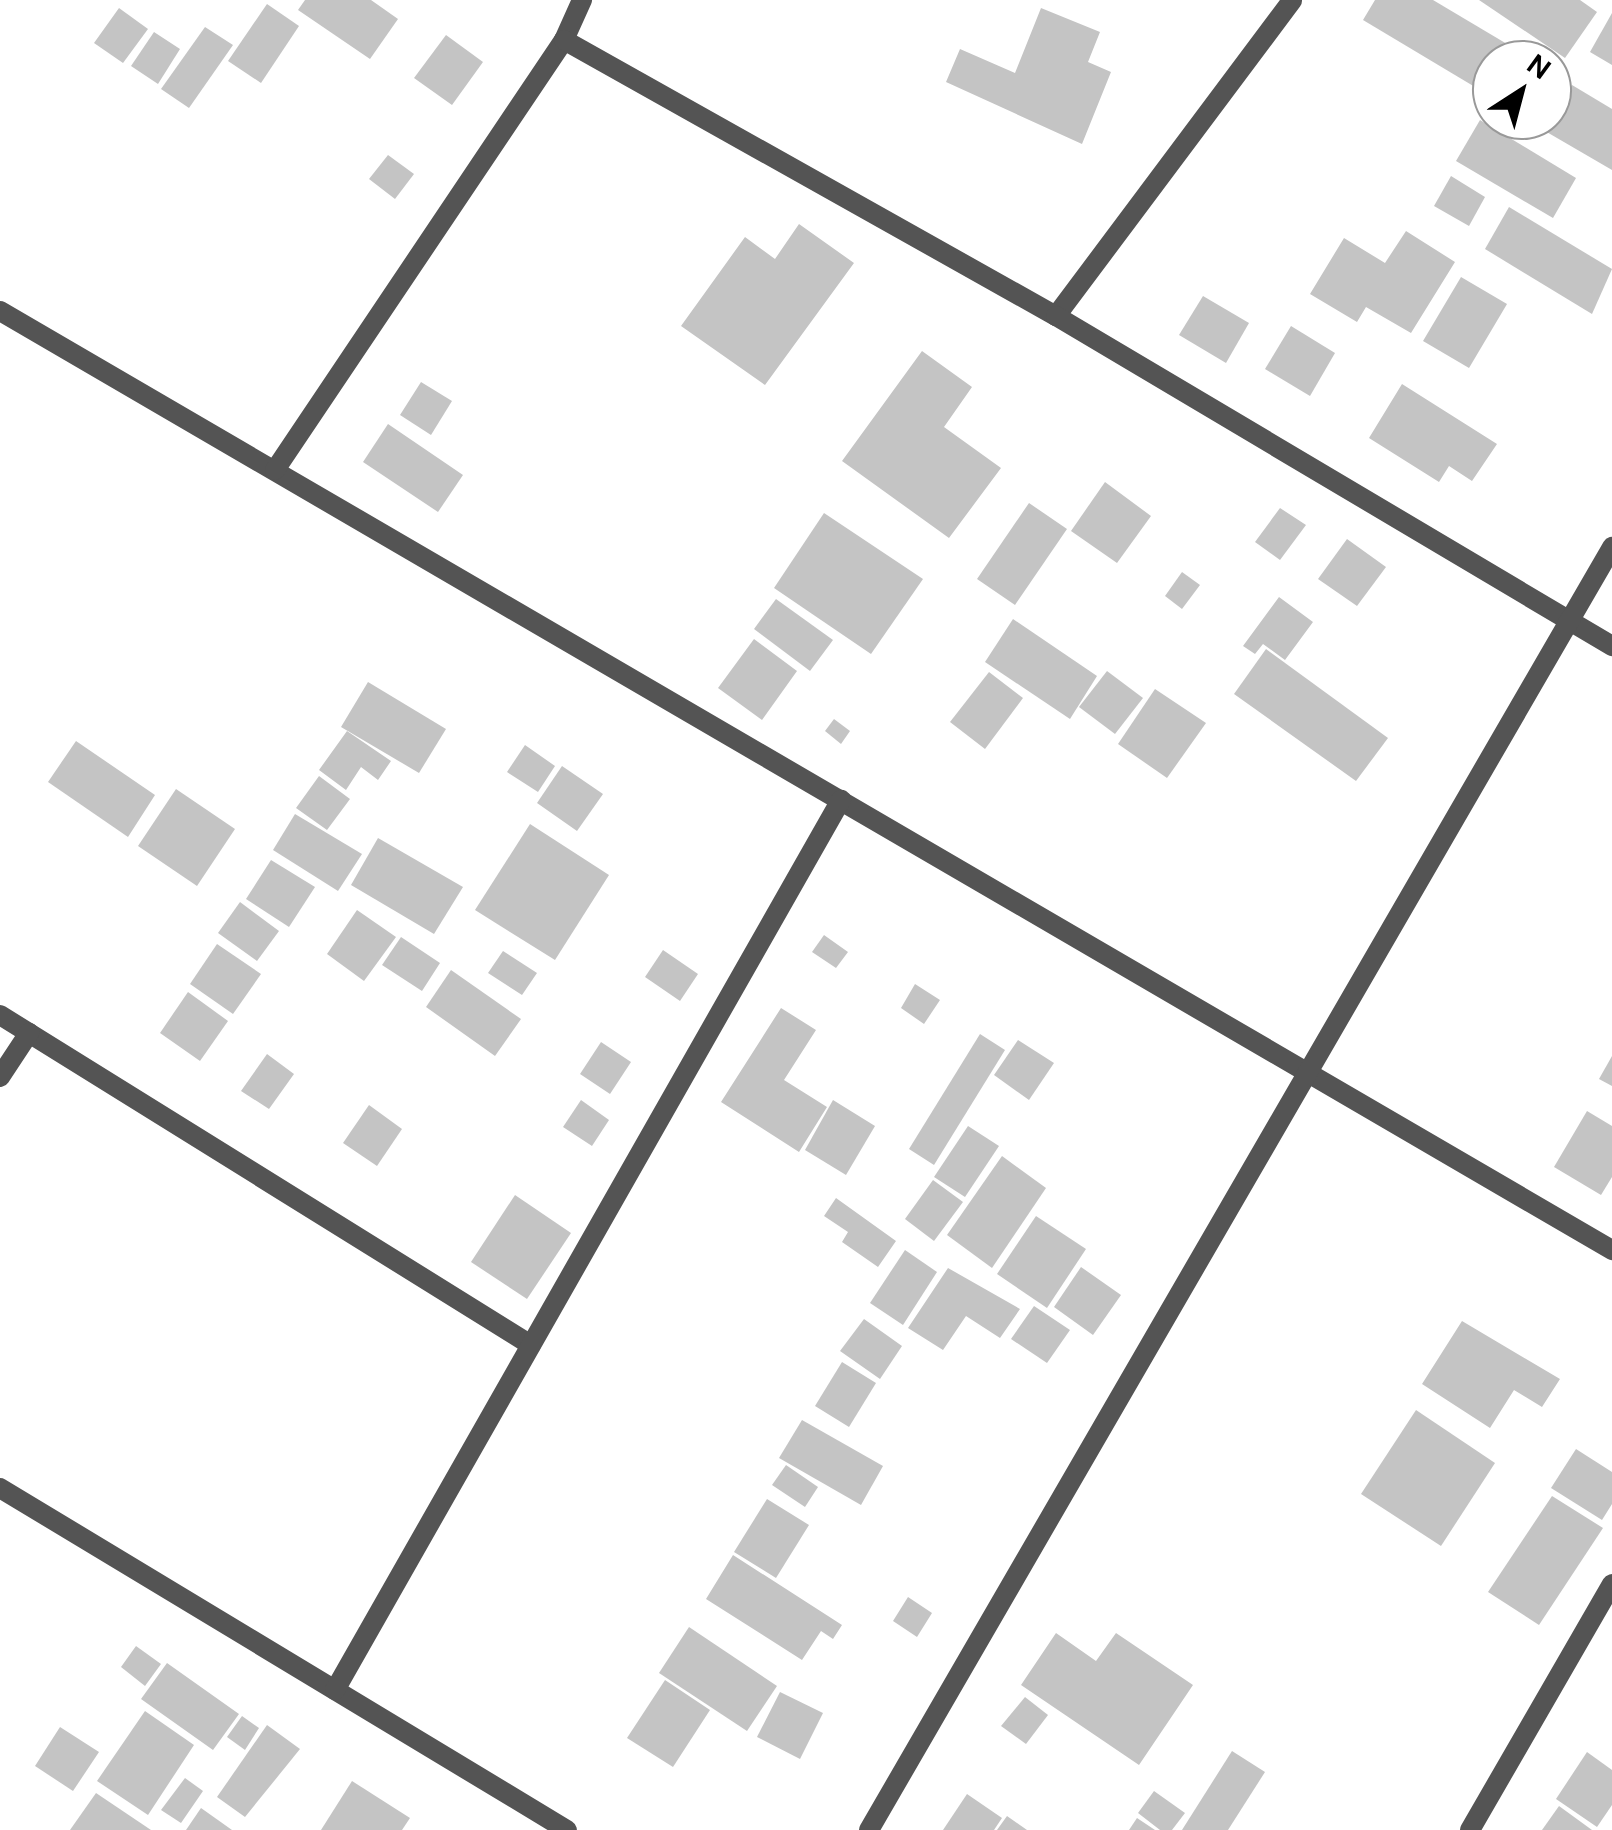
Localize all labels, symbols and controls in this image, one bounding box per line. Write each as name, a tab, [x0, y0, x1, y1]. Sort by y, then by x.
north arrow	[1472, 40, 1572, 140]
text: N	[1520, 46, 1558, 88]

